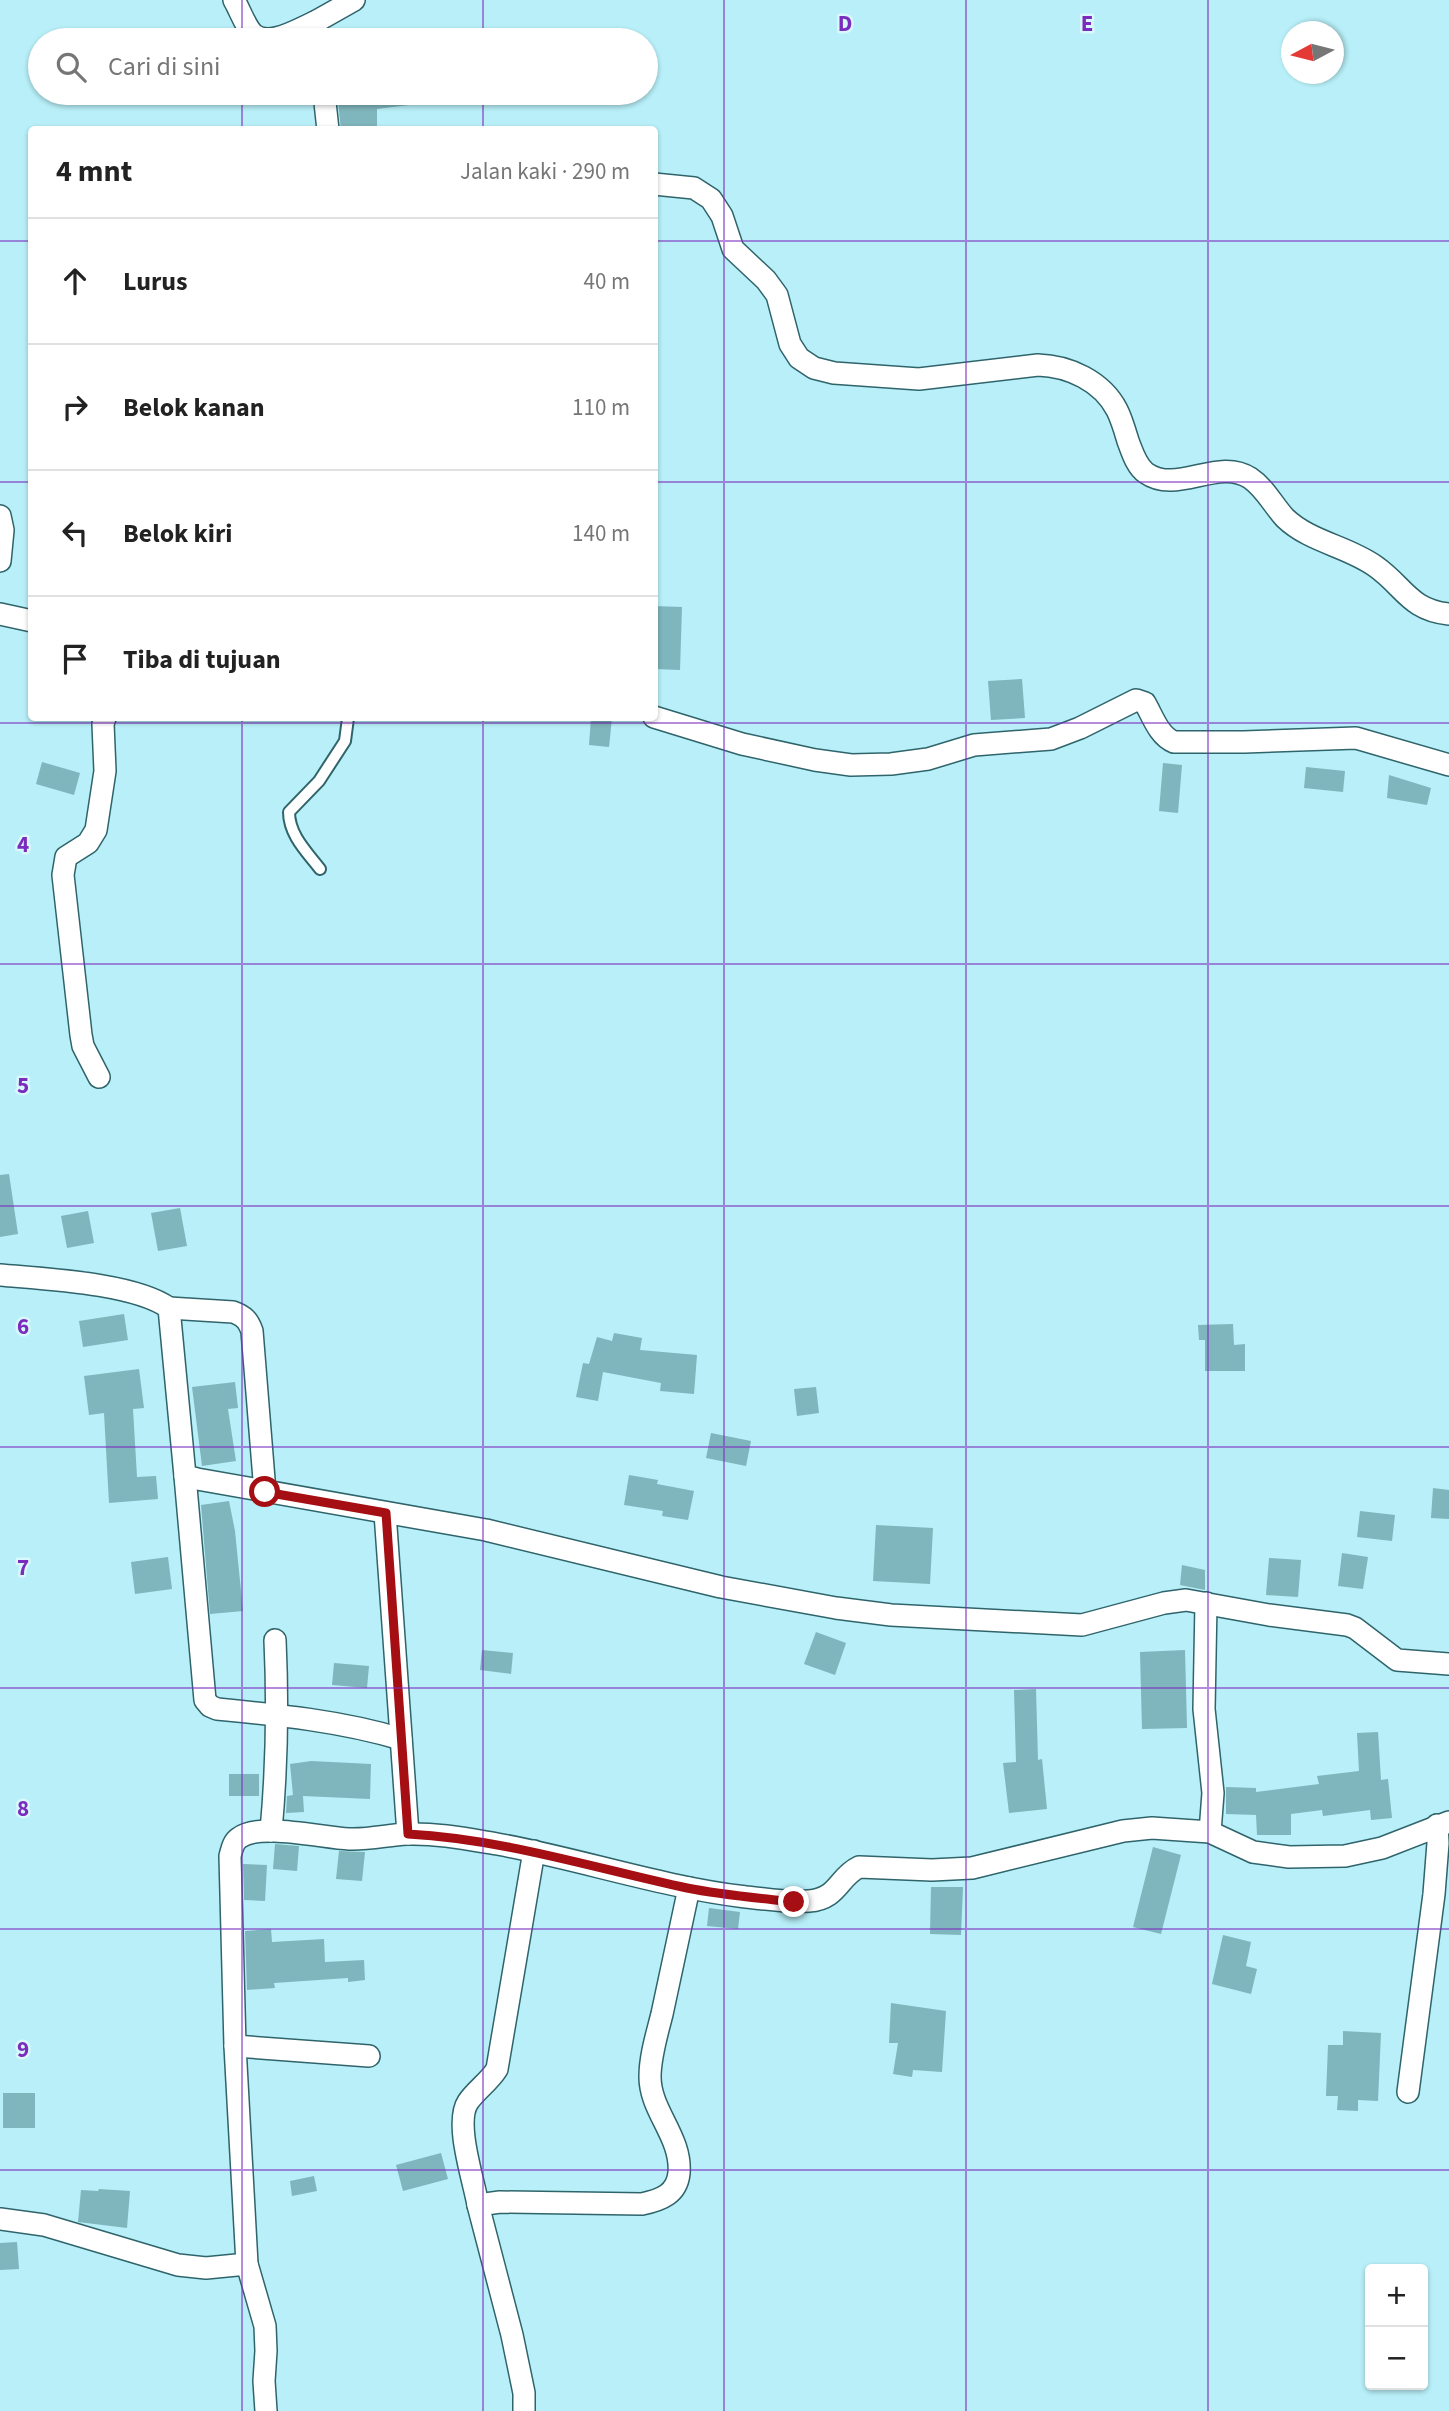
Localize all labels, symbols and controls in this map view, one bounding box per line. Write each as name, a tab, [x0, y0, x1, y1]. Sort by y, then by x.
text: D	[838, 7, 852, 40]
text: E	[1081, 7, 1093, 40]
north arrow	[1281, 21, 1344, 84]
search box	[28, 28, 658, 105]
icon: search	[52, 48, 90, 86]
text: Cari di sini	[108, 48, 221, 85]
text: 4 mnt	[56, 150, 132, 193]
text: Jalan kaki · 290 m	[460, 155, 630, 188]
icon: ahead	[56, 262, 94, 300]
text: Lurus	[123, 263, 188, 300]
text: 40 m	[583, 265, 630, 298]
icon: right	[56, 388, 94, 426]
text: Belok kanan	[123, 389, 265, 426]
text: 110 m	[572, 391, 630, 424]
icon: left	[56, 514, 94, 552]
text: Belok kiri	[123, 515, 232, 552]
text: 140 m	[572, 517, 630, 550]
icon: arrive	[56, 640, 94, 678]
text: Tiba di tujuan	[123, 641, 281, 678]
text: 4	[17, 828, 29, 861]
text: 5	[17, 1069, 29, 1102]
text: 6	[17, 1310, 29, 1343]
route start	[249, 1476, 280, 1507]
text: 7	[17, 1551, 29, 1584]
text: 8	[17, 1792, 29, 1825]
route end	[778, 1886, 809, 1917]
text: 9	[17, 2033, 29, 2066]
map controls	[1365, 2264, 1428, 2390]
button: +	[1365, 2264, 1428, 2327]
button: −	[1365, 2327, 1428, 2390]

